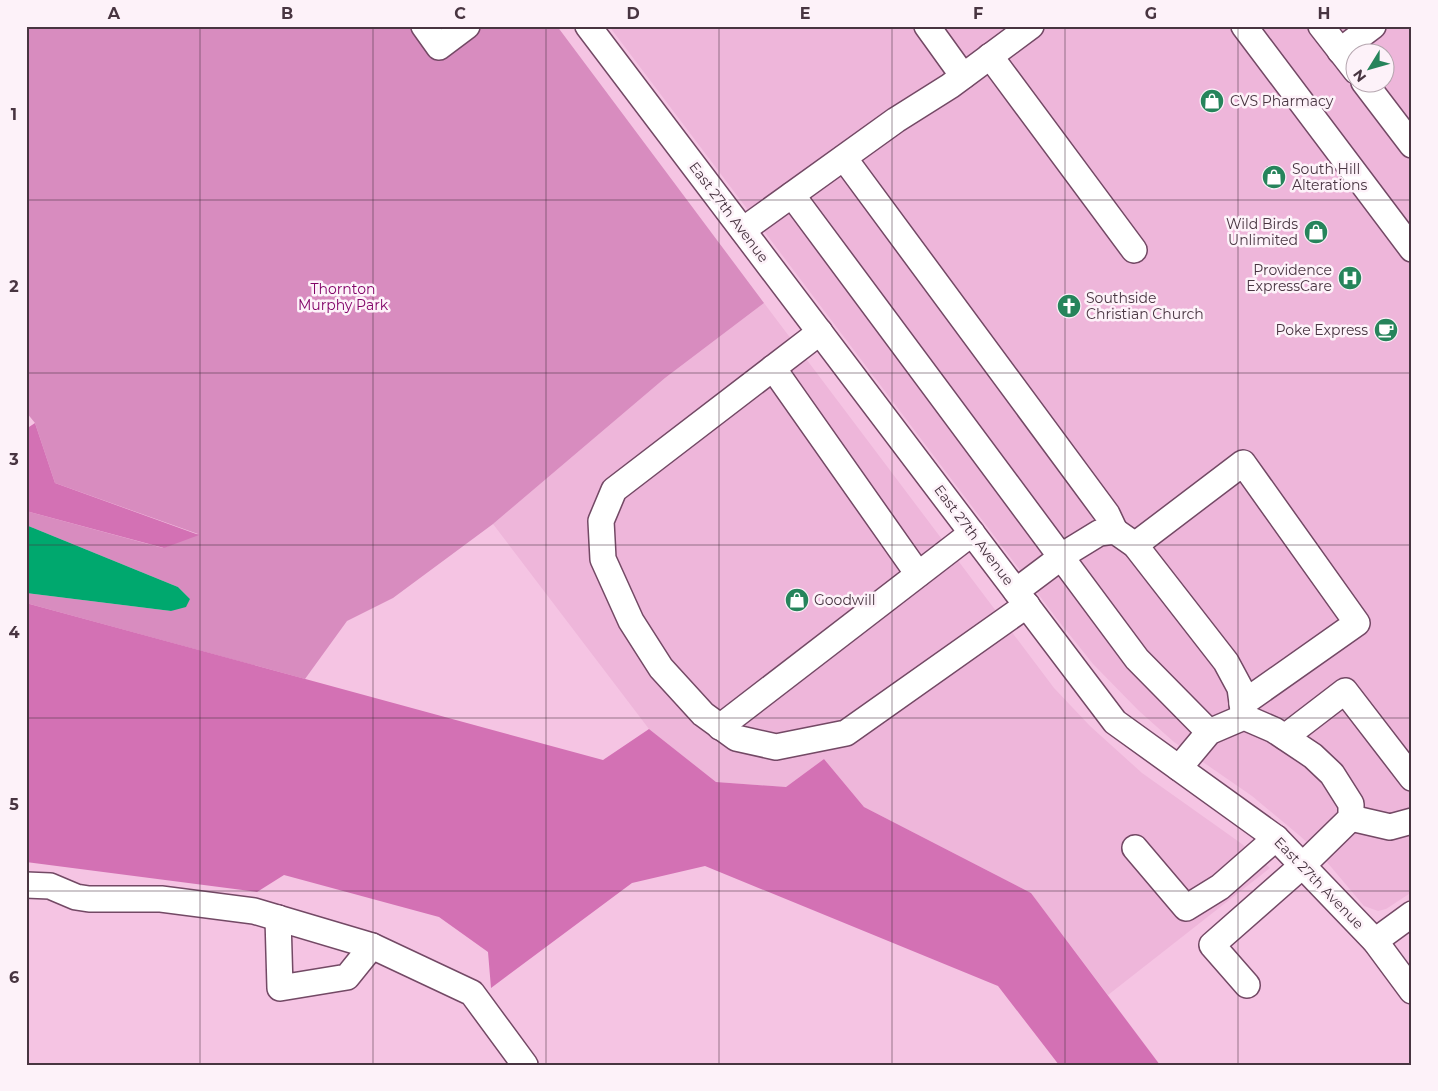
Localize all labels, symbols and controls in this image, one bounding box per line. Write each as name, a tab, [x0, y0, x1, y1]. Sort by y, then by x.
text: A	[107, 4, 121, 23]
text: B	[281, 4, 293, 23]
text: C	[454, 4, 466, 23]
text: D	[626, 4, 640, 23]
text: E	[800, 4, 810, 23]
text: F	[973, 4, 983, 23]
text: G	[1145, 4, 1157, 23]
text: H	[1318, 4, 1330, 23]
north arrow	[1346, 42, 1396, 92]
text: N	[1349, 66, 1370, 86]
shop icon: CVS Pharmacy	[1199, 88, 1225, 114]
place label: CVS Pharmacy	[1230, 92, 1334, 110]
text: 1	[11, 105, 17, 124]
street label: East 27th Avenue	[685, 158, 773, 266]
place label: South Hill Alterations	[1292, 160, 1368, 194]
shop icon: South Hill Alterations	[1261, 164, 1287, 190]
place label: Wild Birds Unlimited	[1226, 215, 1298, 249]
shop icon: Wild Birds Unlimited	[1303, 219, 1329, 245]
place label: Providence ExpressCare	[1246, 261, 1332, 295]
hospital icon: Providence ExpressCare	[1337, 265, 1363, 291]
text: 2	[9, 277, 19, 296]
park label: Thornton Murphy Park	[298, 280, 389, 314]
place label: Southside Christian Church	[1086, 289, 1204, 323]
church icon: Southside Christian Church	[1056, 293, 1082, 319]
cafe icon: Poke Express	[1373, 317, 1399, 343]
place label: Poke Express	[1275, 321, 1368, 339]
text: 3	[8, 450, 19, 469]
street label: East 27th Avenue	[930, 481, 1018, 589]
shop icon: Goodwill	[784, 587, 810, 613]
place label: Goodwill	[814, 591, 875, 609]
text: 4	[8, 623, 20, 642]
text: 5	[9, 795, 19, 814]
street label: East 27th Avenue	[1270, 833, 1368, 933]
text: 6	[9, 968, 19, 987]

